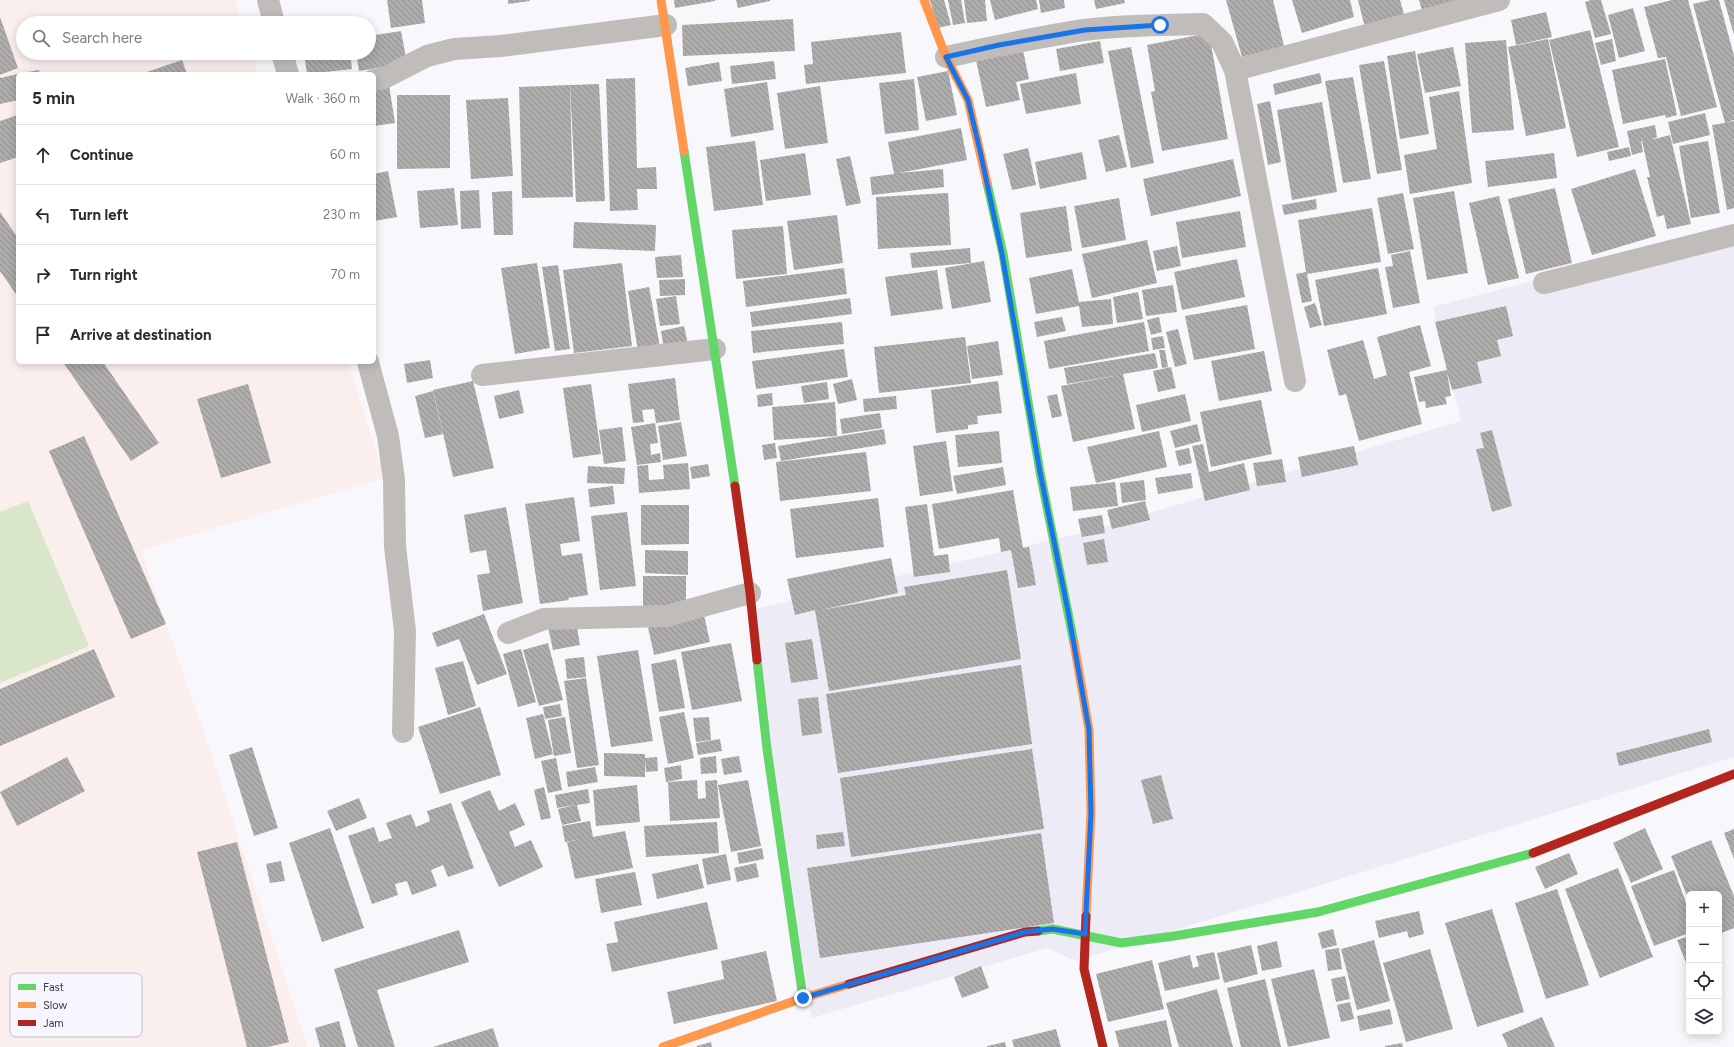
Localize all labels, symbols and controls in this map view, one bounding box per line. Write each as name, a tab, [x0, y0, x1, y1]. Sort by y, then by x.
search box	[16, 16, 376, 60]
route start	[1151, 16, 1169, 34]
icon: search	[30, 27, 52, 49]
text: Search here	[62, 29, 142, 47]
text: 5 min	[32, 88, 75, 108]
text: Walk · 360 m	[285, 91, 360, 106]
icon: ahead	[32, 144, 54, 166]
text: Continue	[70, 146, 133, 164]
text: 60 m	[330, 147, 360, 162]
icon: left	[32, 204, 54, 226]
text: Turn left	[70, 206, 128, 224]
text: 230 m	[323, 207, 360, 222]
icon: right	[32, 264, 54, 286]
text: Turn right	[70, 266, 138, 284]
text: 70 m	[330, 267, 360, 282]
icon: arrive	[32, 324, 54, 346]
text: Arrive at destination	[70, 326, 211, 344]
map controls	[1686, 891, 1722, 1035]
button: +	[1686, 891, 1722, 927]
button: −	[1686, 927, 1722, 963]
button: locate	[1686, 963, 1722, 999]
legend	[10, 973, 142, 1037]
text: Fast	[43, 981, 64, 994]
route end	[794, 989, 812, 1007]
text: Slow	[43, 999, 67, 1012]
button: layers	[1686, 999, 1722, 1035]
text: Jam	[43, 1017, 64, 1030]

